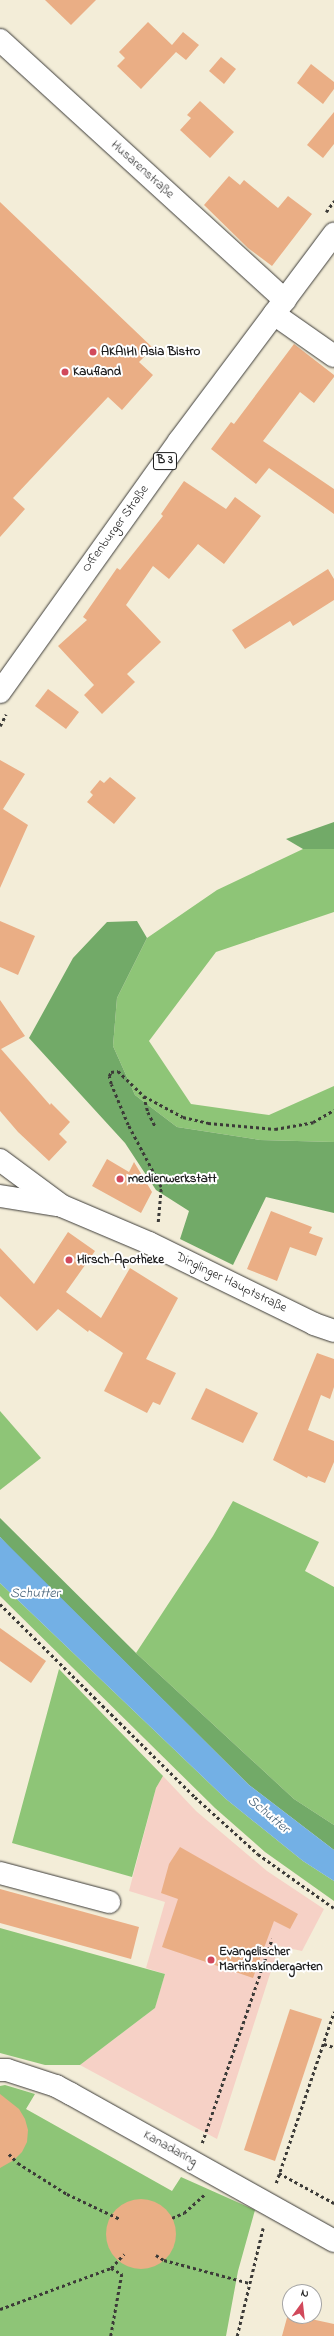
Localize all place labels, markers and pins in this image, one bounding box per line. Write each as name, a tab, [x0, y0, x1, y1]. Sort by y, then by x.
place label: AKAIHI Asia Bistro	[101, 344, 200, 360]
marker: AKAIHI Asia Bistro	[88, 347, 98, 357]
place label: Kaufland	[73, 364, 121, 380]
marker: Kaufland	[60, 367, 70, 377]
place label: medienwerkstatt	[128, 1171, 217, 1187]
marker: medienwerkstatt	[115, 1174, 125, 1184]
place label: Hirsch-Apotheke	[77, 1252, 164, 1268]
marker: Hirsch-Apotheke	[64, 1255, 74, 1265]
place label: Evangelischer Martinskindergarten	[219, 1945, 323, 1976]
marker: Evangelischer Martinskindergarten	[206, 1955, 216, 1965]

